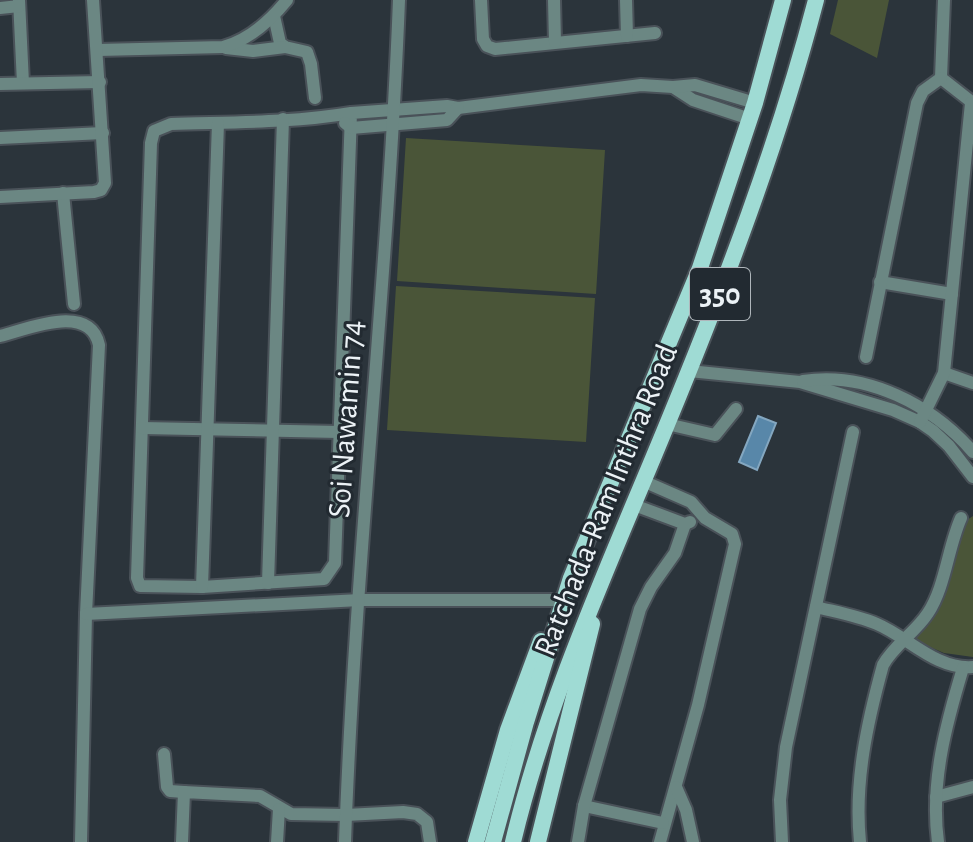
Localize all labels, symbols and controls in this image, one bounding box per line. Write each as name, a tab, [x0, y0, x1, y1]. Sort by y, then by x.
road number: 350	[690, 268, 750, 320]
street label: Soi Nawamin 74	[323, 319, 369, 519]
street label: Ratchada-Ram Inthra Road	[529, 340, 683, 661]

